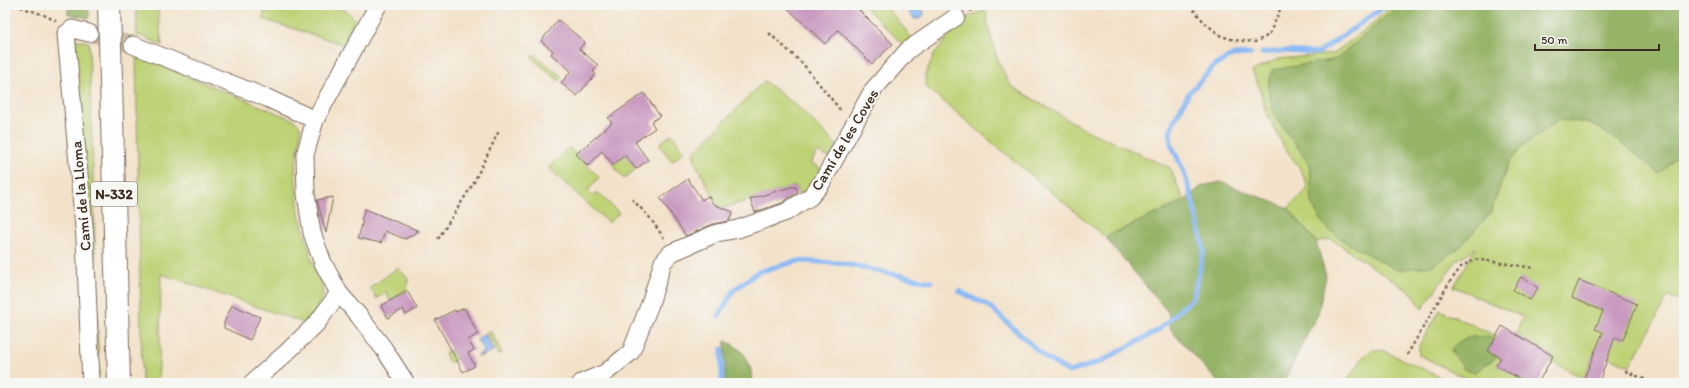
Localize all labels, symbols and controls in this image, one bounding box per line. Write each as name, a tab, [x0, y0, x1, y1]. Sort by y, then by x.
scale bar	[1535, 26, 1659, 52]
text: 50 m	[1541, 33, 1567, 47]
street label: Camí de les Coves	[808, 86, 883, 194]
street label: Camí de la Lloma	[67, 140, 95, 252]
road number: N-332	[91, 182, 137, 206]

